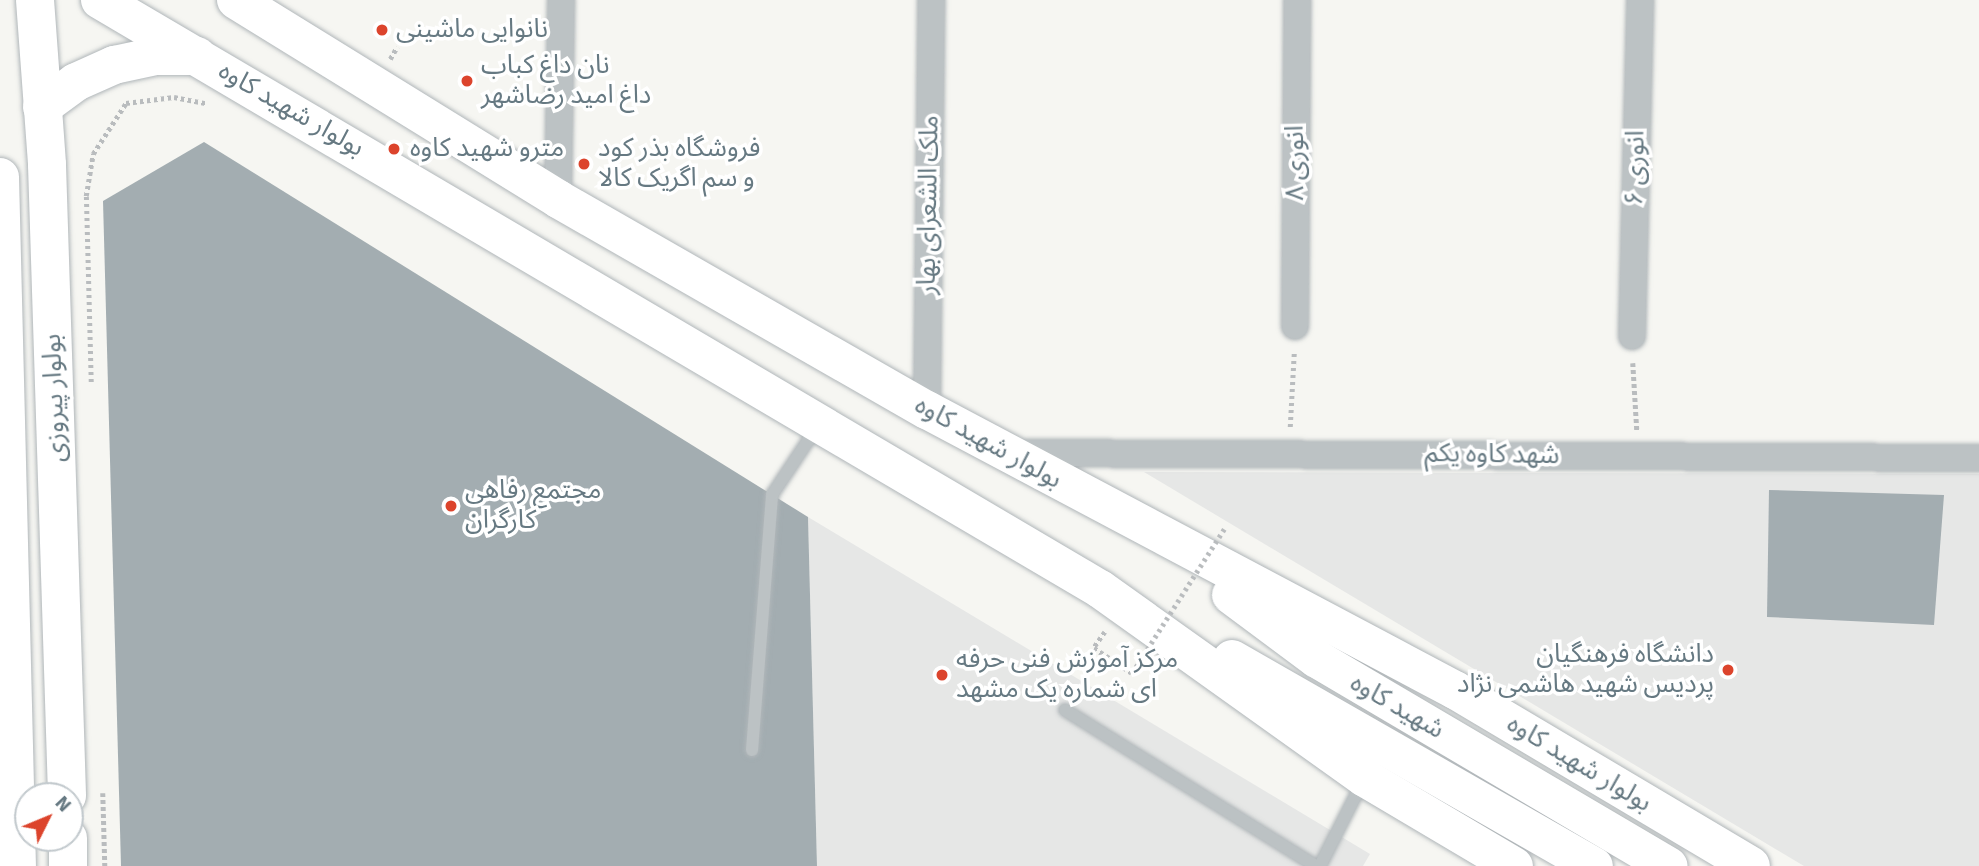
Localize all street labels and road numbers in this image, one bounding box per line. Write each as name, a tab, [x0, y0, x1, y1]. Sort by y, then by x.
street label: بولوار شهید کاوه	[213, 56, 369, 164]
street label: ملک الشعرای بهار	[912, 115, 946, 295]
street label: انوری ۸	[1280, 125, 1312, 201]
street label: انوری ۶	[1620, 130, 1652, 206]
street label: بولوار پیروزی	[37, 333, 73, 463]
street label: بولوار شهید کاوه	[909, 390, 1067, 496]
street label: شهد کاوه یکم	[1424, 438, 1560, 472]
street label: شهید کاوه	[1344, 668, 1450, 746]
street label: بولوار شهید کاوه	[1501, 709, 1657, 819]

